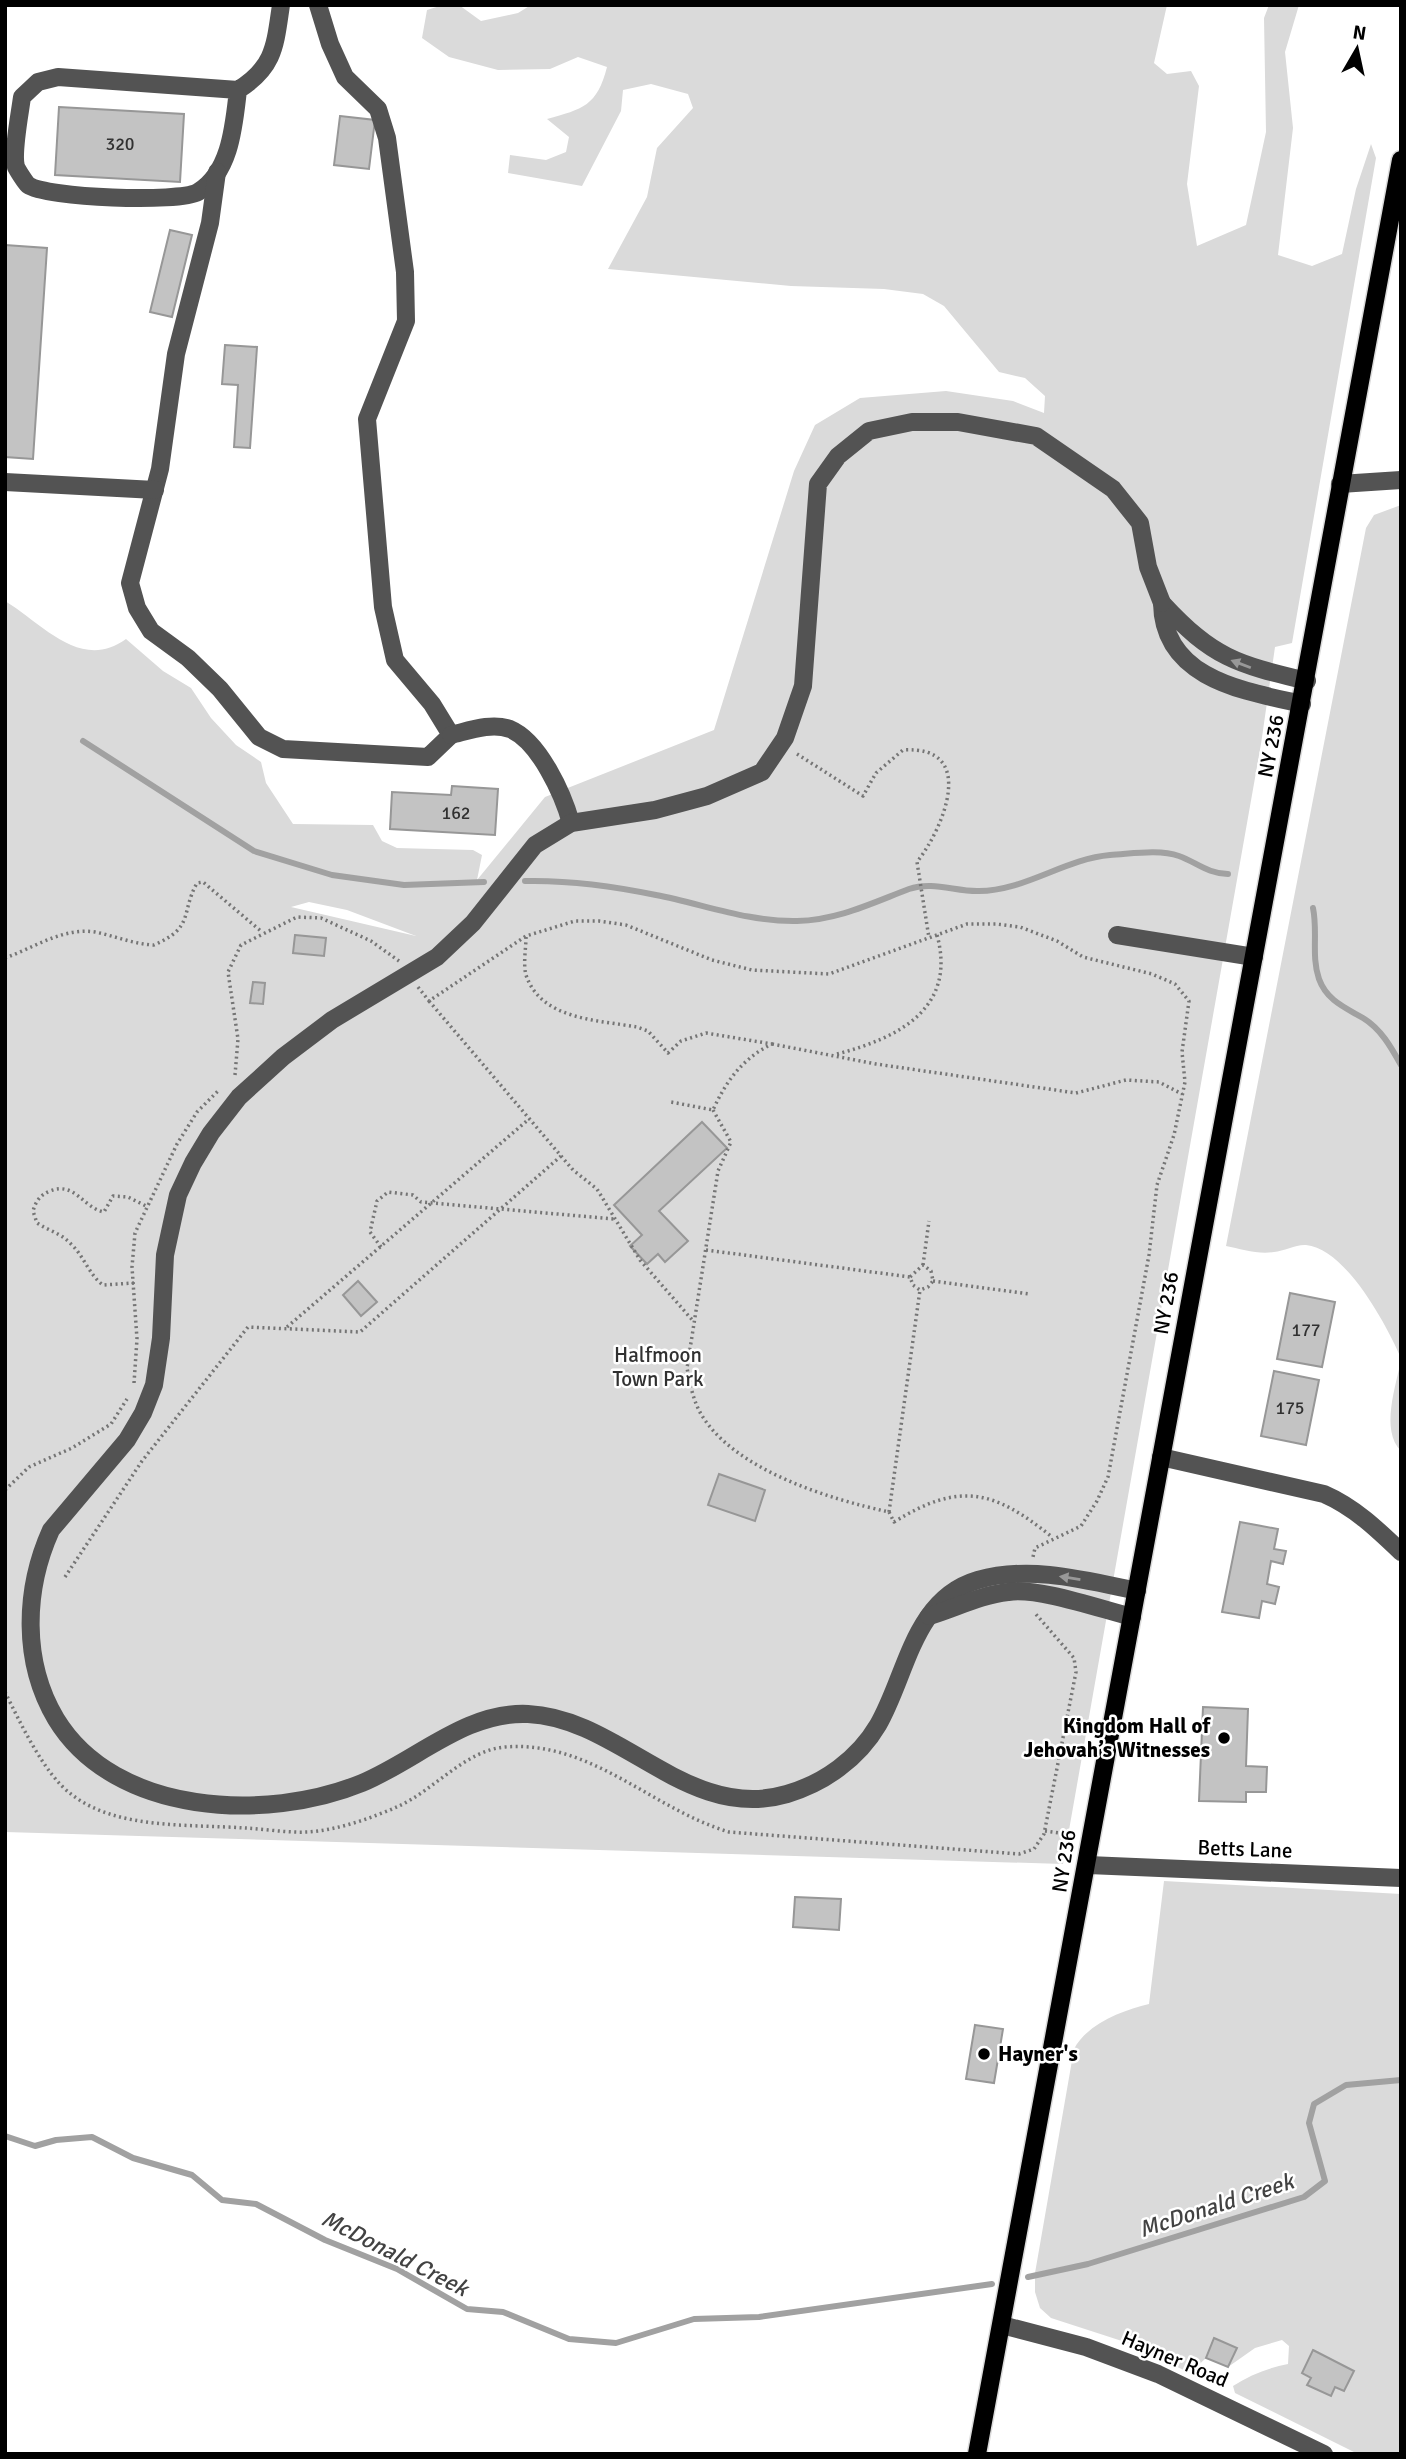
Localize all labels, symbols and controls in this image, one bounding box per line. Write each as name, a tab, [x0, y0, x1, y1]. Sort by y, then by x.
north arrow	[1322, 14, 1392, 84]
text: N	[1351, 20, 1368, 46]
house number: 320	[105, 133, 135, 155]
one-way arrow	[1230, 658, 1251, 669]
street label: NY 236	[1252, 712, 1290, 780]
house number: 162	[441, 802, 471, 824]
street label: NY 236	[1148, 1269, 1184, 1337]
house number: 177	[1291, 1319, 1321, 1341]
park label: Halfmoon Town Park	[613, 1342, 704, 1392]
house number: 175	[1275, 1397, 1305, 1419]
one-way arrow	[1058, 1572, 1080, 1583]
place label: Kingdom Hall of Jehovah’s Witnesses	[1024, 1713, 1211, 1763]
marker: Kingdom Hall of Jehovah’s Witnesses	[1216, 1730, 1232, 1746]
street label: NY 236	[1046, 1828, 1082, 1894]
street label: Betts Lane	[1197, 1834, 1293, 1864]
place label: Hayner's	[998, 2041, 1078, 2067]
marker: Hayner's	[976, 2046, 992, 2062]
water label: McDonald Creek	[1135, 2166, 1299, 2244]
water label: McDonald Creek	[317, 2204, 475, 2304]
street label: Hayner Road	[1118, 2325, 1232, 2393]

